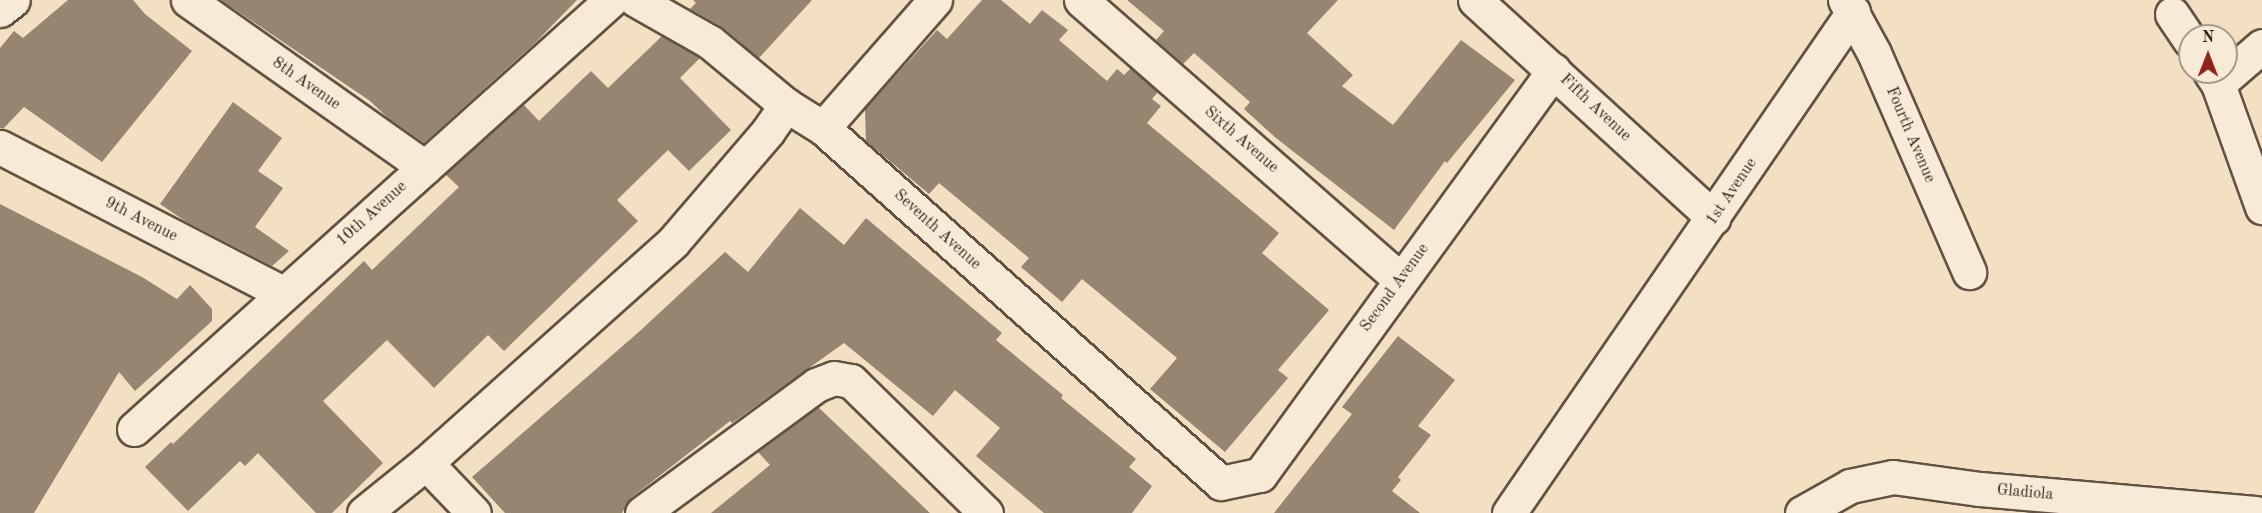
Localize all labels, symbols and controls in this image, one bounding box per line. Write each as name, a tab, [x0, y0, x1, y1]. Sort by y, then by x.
north arrow	[2178, 24, 2238, 84]
text: N	[2202, 30, 2214, 46]
street label: 8th Avenue	[268, 54, 344, 114]
street label: Fifth Avenue	[1556, 70, 1634, 146]
street label: Fourth Avenue	[1881, 84, 1939, 186]
street label: Sixth Avenue	[1200, 103, 1282, 177]
street label: 1st Avenue	[1702, 155, 1762, 229]
street label: 10th Avenue	[333, 177, 411, 251]
street label: Seventh Avenue	[889, 186, 985, 274]
street label: 9th Avenue	[102, 194, 180, 246]
street label: Second Avenue	[1357, 240, 1433, 336]
street label: Gladiola	[1996, 481, 2054, 505]

